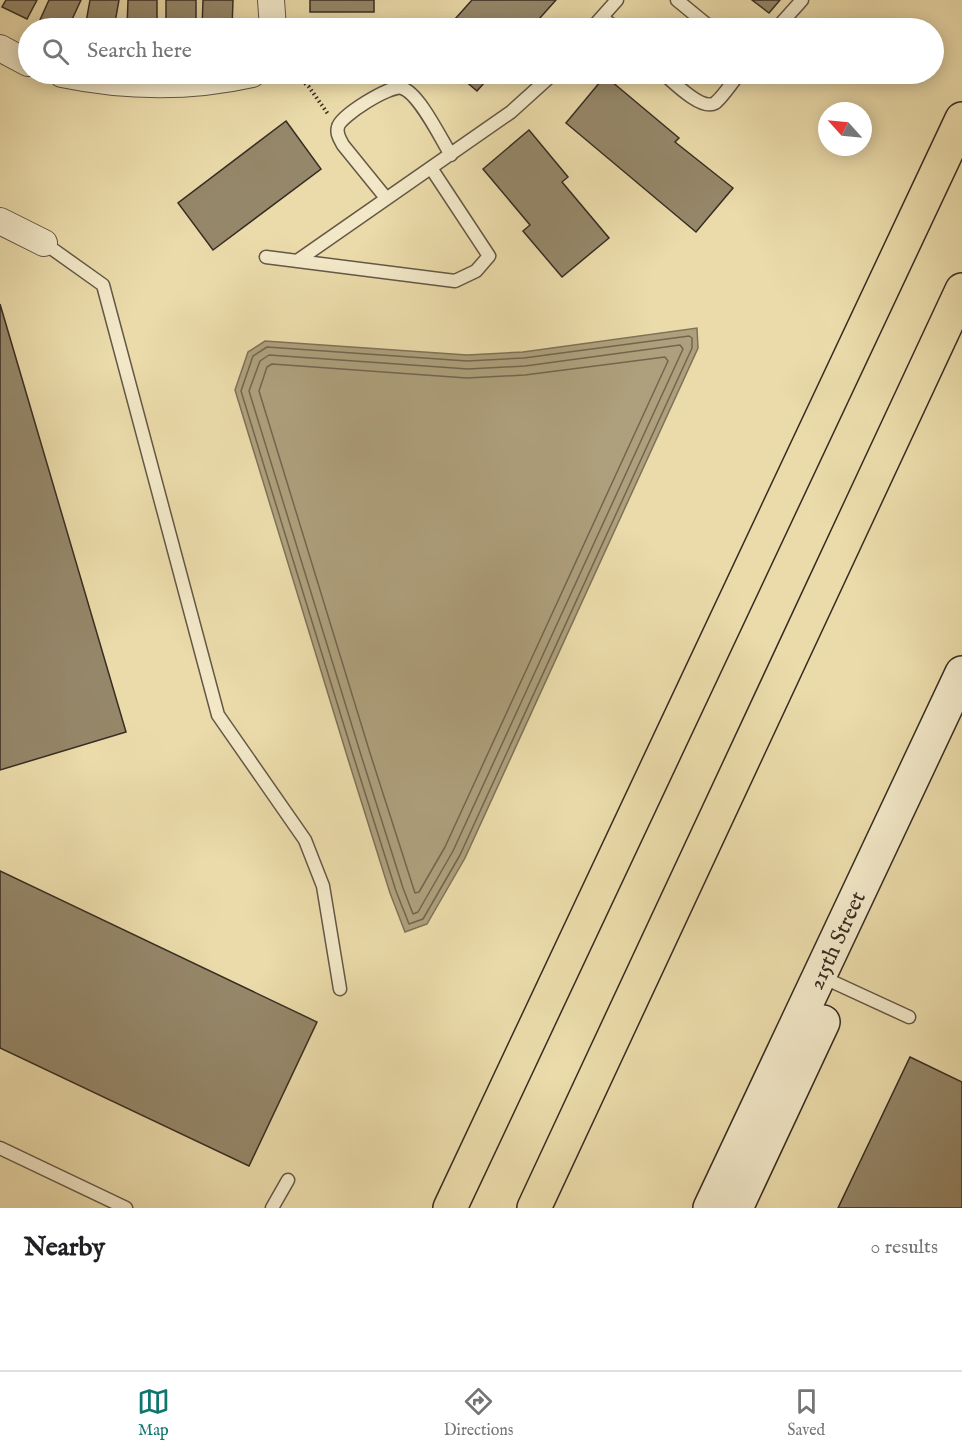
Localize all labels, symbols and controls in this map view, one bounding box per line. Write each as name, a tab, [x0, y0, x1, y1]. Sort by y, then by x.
search box	[18, 18, 944, 84]
icon: search	[39, 35, 72, 68]
text: Search here	[87, 37, 192, 65]
north arrow	[818, 102, 872, 156]
street label: 215th Street	[803, 887, 873, 994]
text: Nearby	[24, 1231, 105, 1264]
text: 0 results	[871, 1235, 938, 1260]
tab: Map	[137, 1385, 170, 1441]
tab: Directions	[444, 1385, 513, 1441]
tab: Saved	[787, 1385, 825, 1441]

